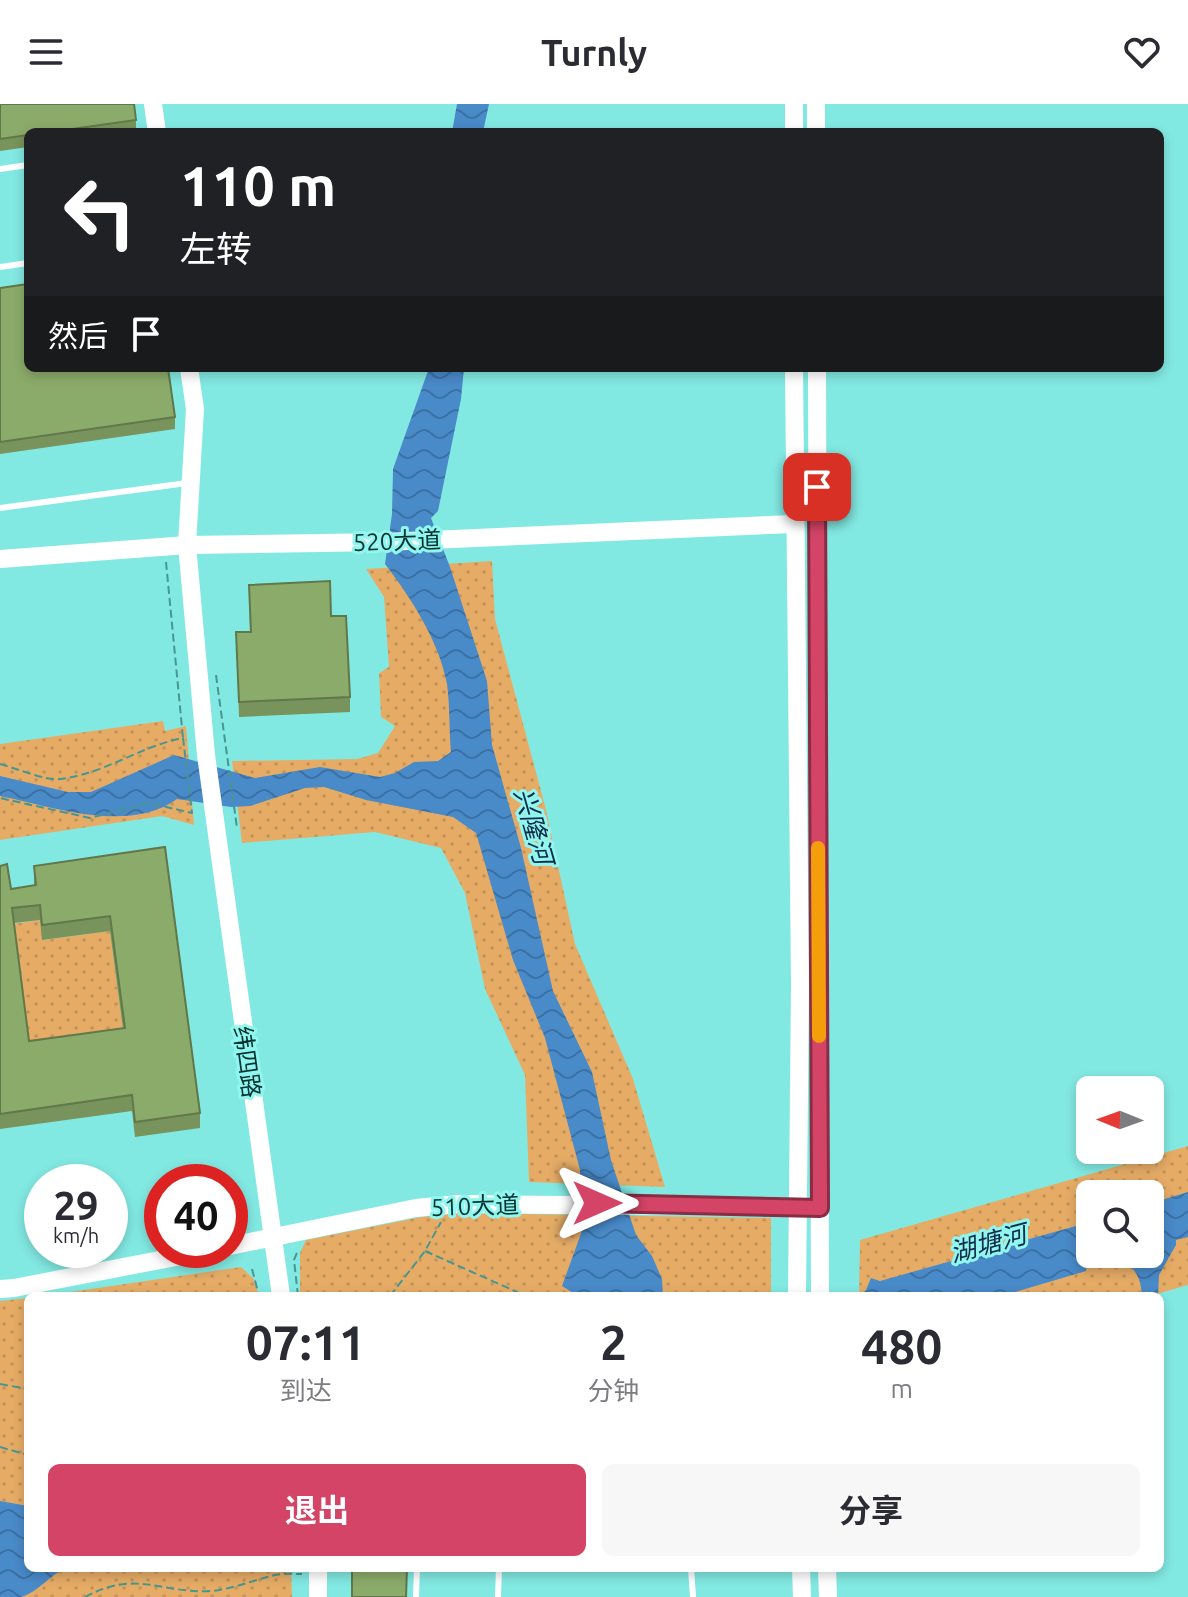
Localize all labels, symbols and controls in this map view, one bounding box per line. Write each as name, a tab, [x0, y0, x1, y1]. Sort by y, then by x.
icon: menu	[24, 30, 68, 74]
icon: heart	[1120, 30, 1164, 74]
text: Turnly	[541, 32, 647, 73]
text: 110 m	[180, 154, 336, 217]
icon: left	[48, 160, 152, 264]
text: 左转	[180, 228, 252, 269]
icon: arrive	[124, 312, 168, 356]
text: 然后	[48, 319, 108, 353]
pin	[783, 453, 851, 521]
icon: arrive	[795, 465, 839, 509]
street label: 520大道	[352, 526, 442, 556]
water label: 兴隆河	[509, 785, 560, 872]
street label: 纬四路	[229, 1024, 265, 1100]
north arrow	[1076, 1076, 1164, 1164]
map controls	[1076, 1076, 1164, 1268]
position arrow	[555, 1161, 639, 1245]
speed limit sign: 40	[144, 1164, 248, 1268]
button: search	[1076, 1180, 1164, 1268]
text: 29	[53, 1183, 99, 1228]
street label: 510大道	[430, 1191, 520, 1221]
water label: 湖塘河	[947, 1218, 1034, 1267]
text: km/h	[53, 1224, 99, 1247]
text: 07:11	[246, 1315, 366, 1369]
text: 2	[600, 1315, 627, 1369]
text: 480	[861, 1319, 942, 1373]
text: m	[890, 1374, 913, 1403]
text: 到达	[280, 1376, 332, 1405]
text: 分钟	[587, 1376, 639, 1405]
button: 退出	[48, 1464, 586, 1556]
button: 分享	[602, 1464, 1140, 1556]

